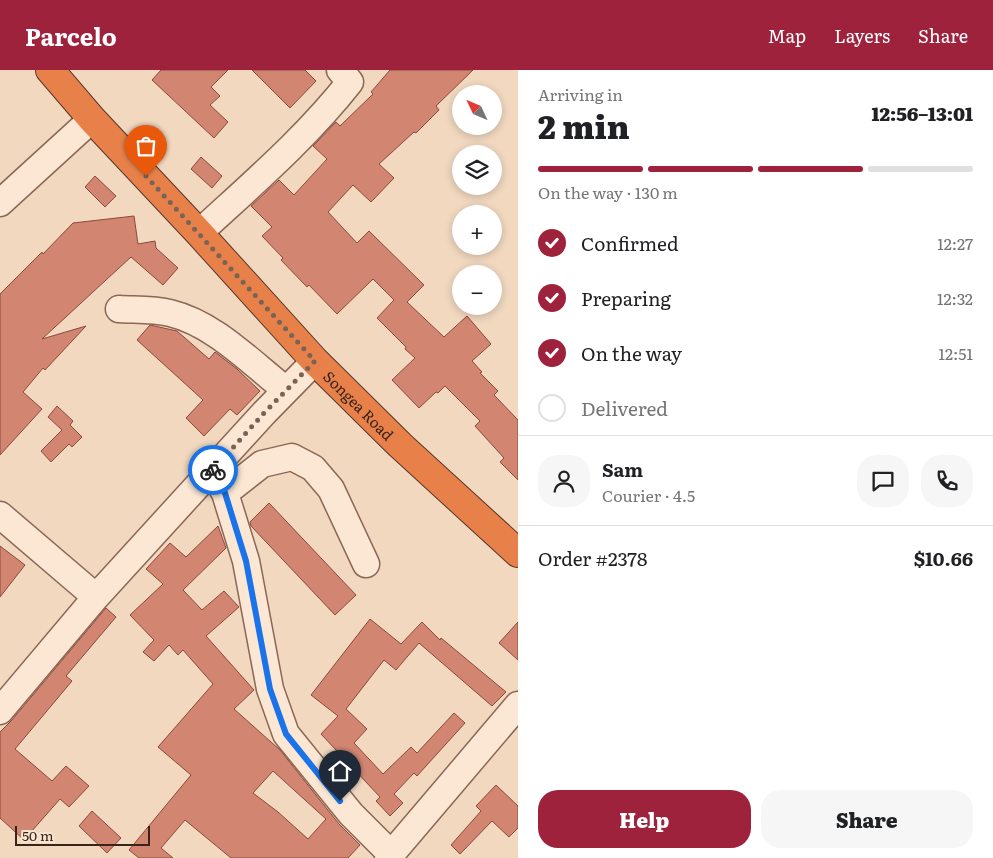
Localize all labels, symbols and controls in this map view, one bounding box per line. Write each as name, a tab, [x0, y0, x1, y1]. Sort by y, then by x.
text: Parcelo	[25, 18, 117, 53]
text: Map	[768, 22, 806, 49]
text: Layers	[834, 22, 890, 49]
text: Share	[918, 22, 968, 49]
text: Arriving in	[538, 82, 623, 106]
north arrow	[452, 85, 502, 135]
map controls	[452, 85, 502, 315]
text: 12:56–13:01	[871, 99, 973, 127]
text: 2 min	[538, 101, 630, 149]
pin	[125, 125, 167, 176]
icon: bag	[132, 132, 160, 160]
button: layers	[452, 145, 502, 195]
text: On the way · 130 m	[538, 180, 678, 204]
button: +	[452, 205, 502, 255]
icon: check	[538, 229, 566, 257]
text: Confirmed	[581, 229, 679, 257]
text: 12:27	[937, 231, 973, 255]
button: −	[452, 265, 502, 315]
icon: check	[538, 284, 566, 312]
text: Preparing	[581, 284, 671, 312]
text: 12:32	[937, 286, 973, 310]
icon: check	[538, 339, 566, 367]
text: On the way	[581, 339, 682, 367]
text: 12:51	[938, 341, 973, 365]
street label: Songea Road	[319, 365, 400, 445]
text: Delivered	[581, 394, 668, 422]
courier	[188, 445, 238, 495]
button: person	[538, 455, 590, 507]
text: Sam	[602, 455, 643, 483]
button: chat	[857, 455, 909, 507]
button: phone	[921, 455, 973, 507]
icon: bike	[199, 456, 227, 484]
text: Courier · 4.5	[602, 483, 695, 507]
text: Order #2378	[538, 544, 647, 572]
text: $10.66	[914, 544, 973, 572]
pin	[319, 750, 361, 801]
icon: home	[326, 757, 354, 785]
button: Help	[538, 790, 751, 848]
button: Share	[761, 790, 973, 848]
scale bar	[15, 823, 150, 846]
text: 50 m	[22, 825, 54, 845]

